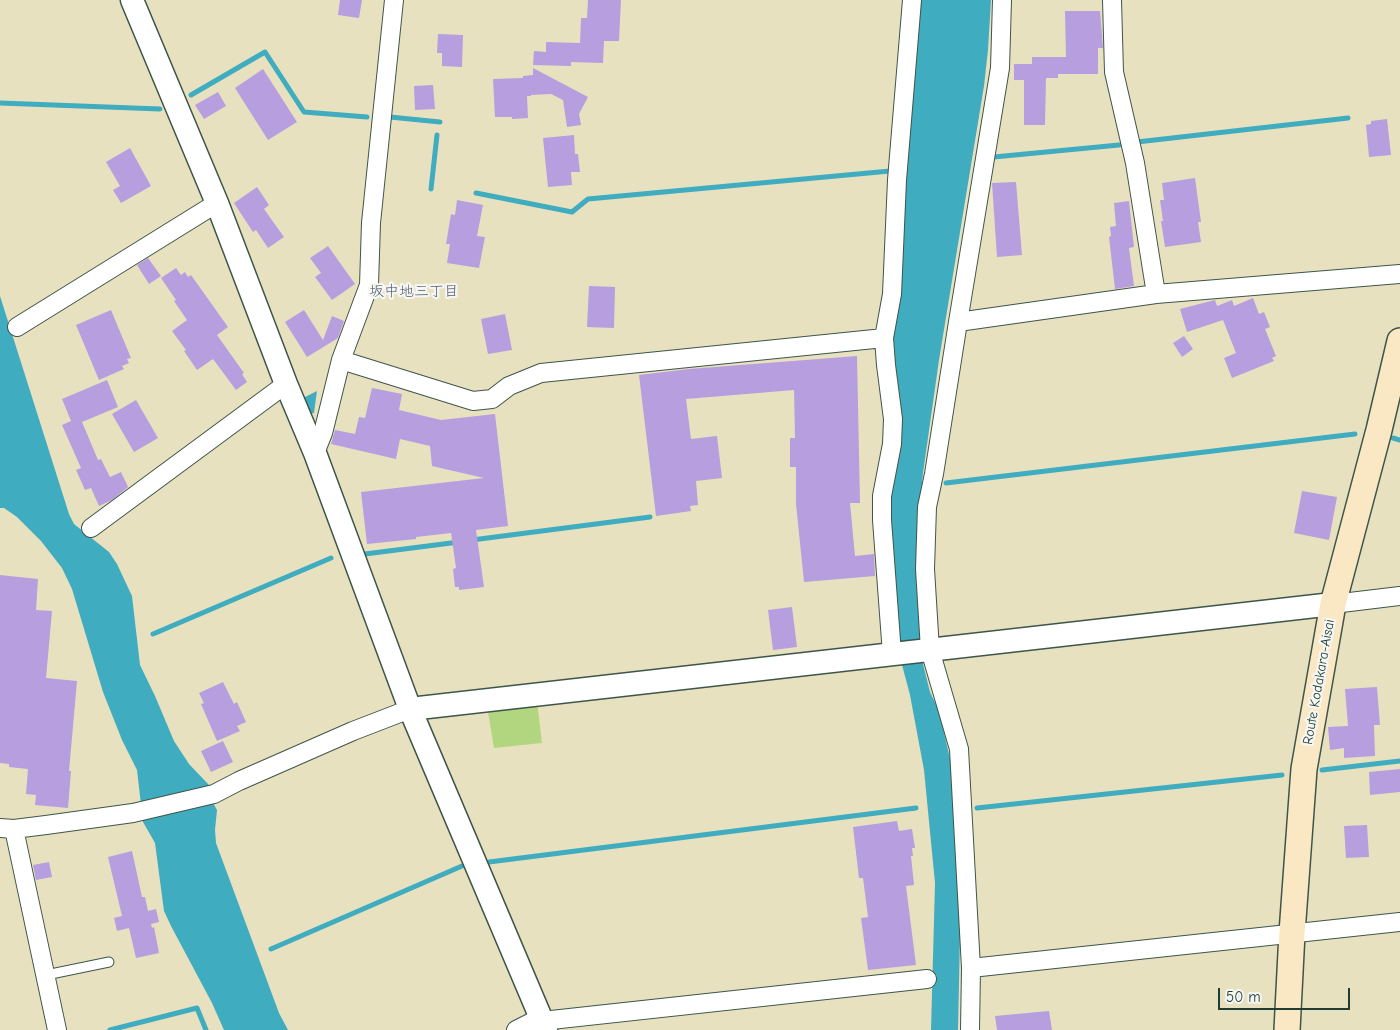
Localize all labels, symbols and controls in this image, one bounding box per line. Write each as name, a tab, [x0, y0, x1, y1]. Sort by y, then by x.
district label: 坂中地三丁目	[369, 283, 459, 301]
street label: Route Kodakara-Aisai	[1300, 618, 1338, 746]
scale bar	[1220, 978, 1352, 1010]
text: 50 m	[1226, 988, 1261, 1006]

